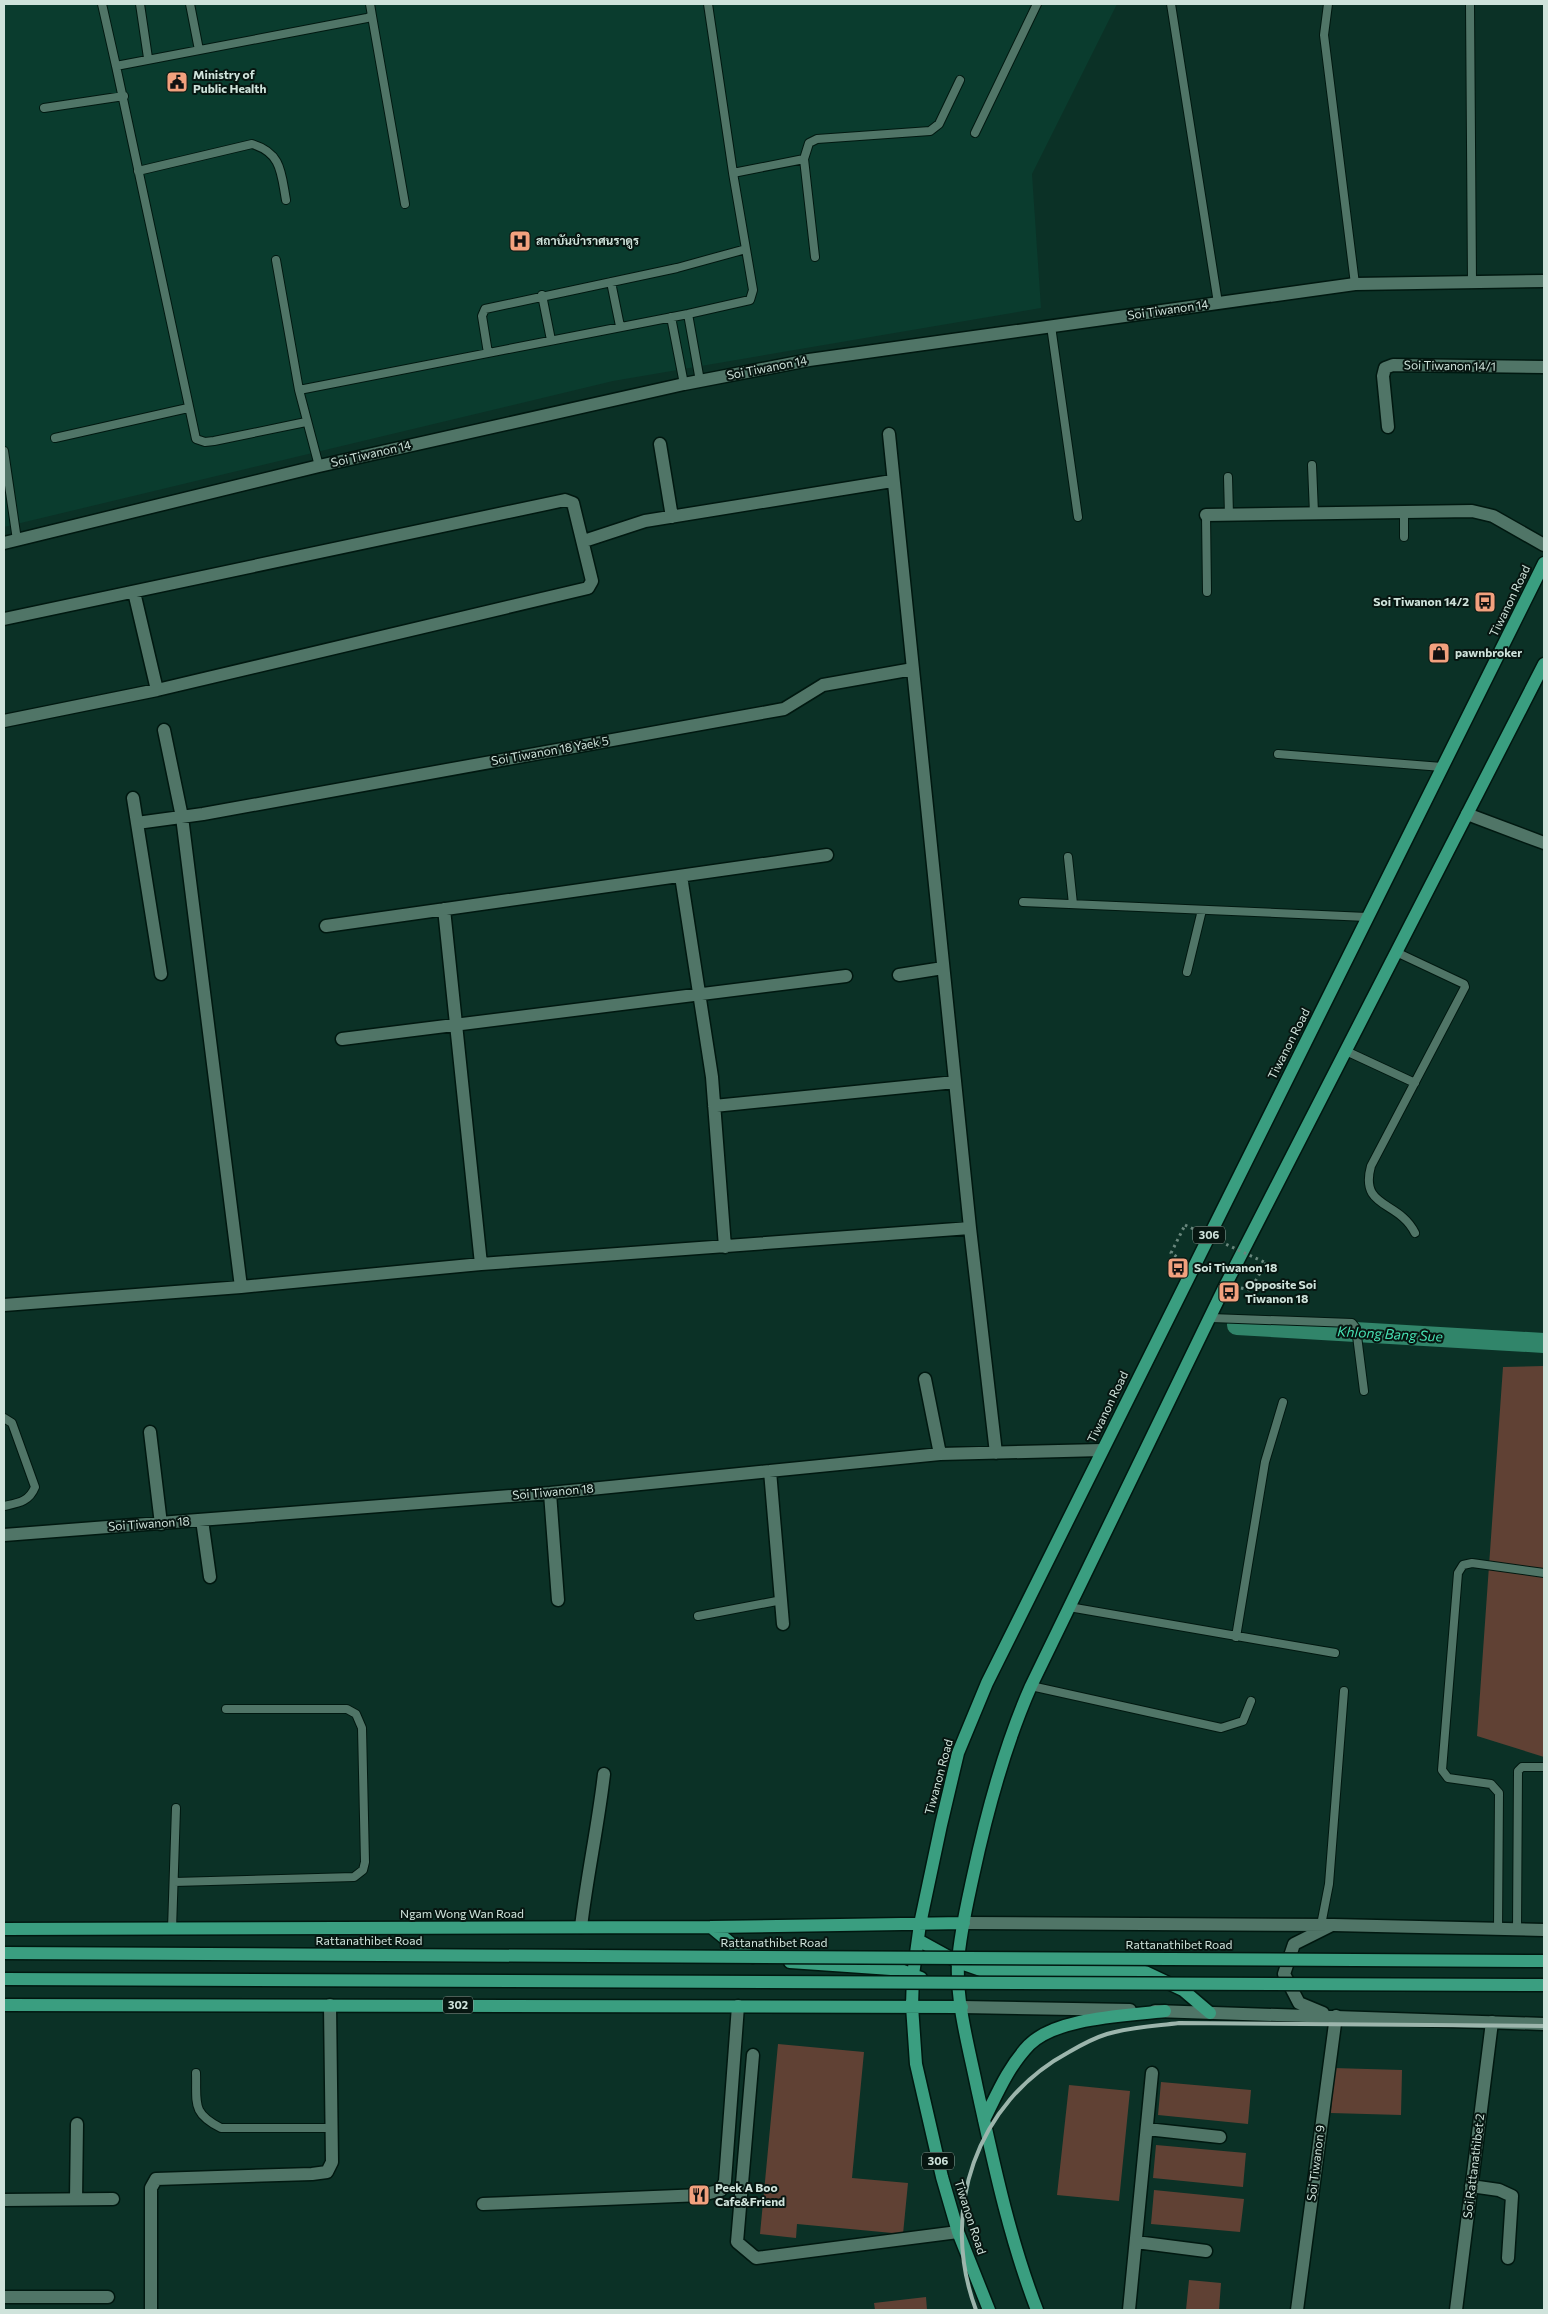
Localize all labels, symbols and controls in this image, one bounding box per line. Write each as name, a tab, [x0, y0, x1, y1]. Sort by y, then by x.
place label: Ministry of Public Health	[193, 67, 266, 95]
public building icon: Ministry of Public Health	[165, 70, 189, 94]
hospital icon: สถาบันบำราศนราดูร	[508, 229, 532, 253]
place label: สถาบันบำราศนราดูร	[536, 233, 639, 249]
street label: Soi Tiwanon 14	[1126, 296, 1209, 322]
street label: Soi Tiwanon 14	[725, 352, 808, 382]
street label: Soi Tiwanon 14/1	[1404, 357, 1496, 373]
street label: Soi Tiwanon 14	[329, 437, 412, 469]
street label: Tiwanon Road	[1486, 562, 1532, 639]
bus stop icon: Soi Tiwanon 14/2	[1473, 590, 1497, 614]
place label: Soi Tiwanon 14/2	[1373, 594, 1469, 608]
shop icon: pawnbroker	[1427, 641, 1451, 665]
place label: pawnbroker	[1455, 645, 1522, 659]
street label: Soi Tiwanon 18 Yaek 5	[490, 733, 610, 767]
street label: Tiwanon Road	[1264, 1006, 1312, 1081]
road number: 306	[1193, 1226, 1225, 1244]
bus stop icon: Soi Tiwanon 18	[1166, 1256, 1190, 1280]
place label: Soi Tiwanon 18	[1194, 1260, 1277, 1274]
place label: Opposite Soi Tiwanon 18	[1245, 1277, 1316, 1305]
bus stop icon: Opposite Soi Tiwanon 18	[1217, 1280, 1241, 1304]
water label: Khlong Bang Sue	[1337, 1322, 1444, 1345]
street label: Tiwanon Road	[1084, 1368, 1130, 1445]
street label: Soi Tiwanon 18	[512, 1480, 594, 1502]
street label: Soi Tiwanon 18	[108, 1513, 190, 1533]
street label: Tiwanon Road	[921, 1737, 955, 1816]
street label: Ngam Wong Wan Road	[400, 1906, 524, 1920]
street label: Rattanathibet Road	[315, 1933, 423, 1947]
street label: Rattanathibet Road	[720, 1935, 828, 1949]
street label: Rattanathibet Road	[1125, 1937, 1233, 1951]
road number: 302	[443, 1996, 473, 2014]
street label: Soi Rattanathibet 2	[1460, 2112, 1486, 2219]
street label: Soi Tiwanon 9	[1303, 2124, 1327, 2202]
road number: 306	[922, 2152, 954, 2170]
street label: Tiwanon Road	[952, 2178, 990, 2256]
place label: Peek A Boo Cafe&Friend	[715, 2180, 785, 2208]
restaurant icon: Peek A Boo Cafe&Friend	[687, 2183, 711, 2207]

